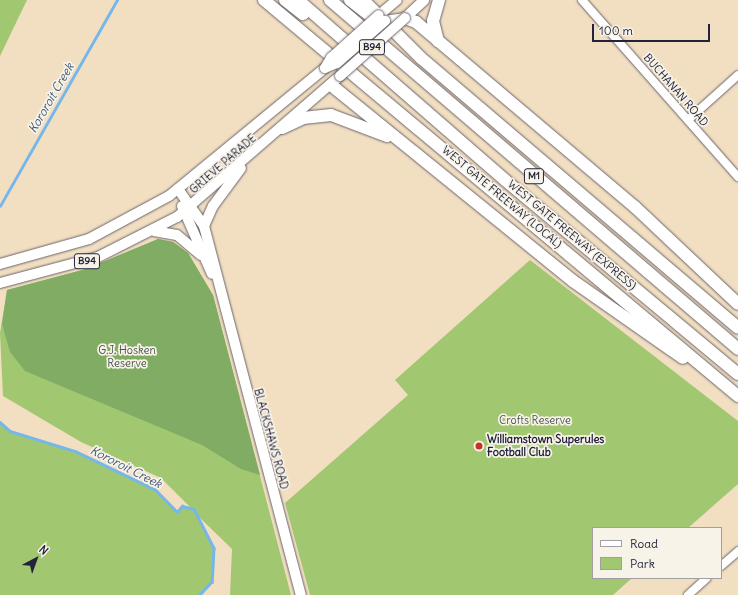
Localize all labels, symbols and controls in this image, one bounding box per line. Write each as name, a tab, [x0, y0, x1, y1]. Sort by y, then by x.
scale bar	[594, 16, 712, 42]
text: 100 m	[599, 23, 633, 38]
road number: B94	[358, 39, 386, 55]
street label: BUCHANAN ROAD	[641, 51, 711, 129]
water label: Kororoit Creek	[25, 61, 77, 135]
street label: GRIEVE PARADE	[187, 132, 259, 196]
street label: WEST GATE FREEWAY (LOCAL)	[439, 143, 565, 251]
road number: M1	[523, 168, 545, 184]
street label: WEST GATE FREEWAY (EXPRESS)	[505, 177, 639, 293]
road number: B94	[73, 253, 101, 269]
park label: G.J. Hosken Reserve	[98, 344, 156, 370]
street label: BLACKSHAWS ROAD	[251, 387, 291, 491]
park label: Crofts Reserve	[499, 413, 571, 427]
place label: Williamstown Superules Football Club	[487, 433, 604, 459]
marker: Williamstown Superules Football Club	[474, 441, 484, 451]
water label: Kororoit Creek	[88, 443, 164, 491]
legend	[592, 527, 722, 579]
text: Road	[630, 536, 658, 551]
north arrow	[16, 539, 56, 579]
text: N	[36, 542, 51, 558]
text: Park	[630, 556, 655, 571]

